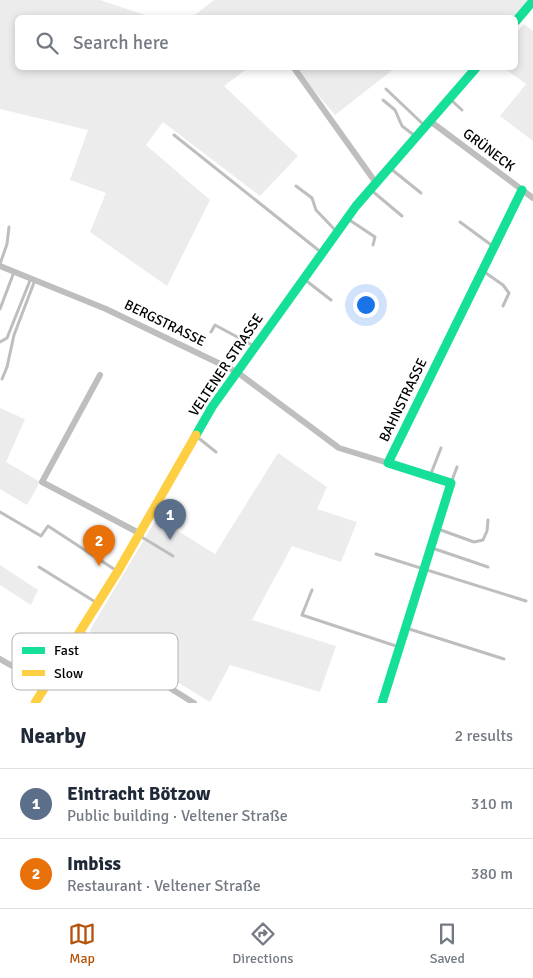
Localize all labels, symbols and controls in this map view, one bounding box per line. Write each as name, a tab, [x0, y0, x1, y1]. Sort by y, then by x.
search box	[15, 15, 518, 70]
icon: search	[33, 29, 61, 57]
text: Search here	[73, 31, 169, 55]
street label: GRÜNECK	[460, 125, 519, 175]
your location	[353, 292, 379, 318]
street label: BERGSTRASSE	[122, 296, 208, 350]
street label: VELTENER STRASSE	[185, 310, 267, 420]
street label: BAHNSTRASSE	[375, 355, 431, 445]
pin: 1	[154, 499, 186, 540]
pin: 2	[83, 525, 115, 566]
legend	[12, 633, 178, 690]
text: Fast	[54, 642, 79, 659]
text: Slow	[54, 665, 83, 682]
text: Nearby	[20, 723, 86, 749]
text: 2 results	[454, 726, 513, 746]
text: Eintracht Bötzow	[67, 782, 210, 806]
text: 1	[32, 794, 40, 814]
text: 310 m	[471, 794, 513, 814]
text: Public building · Veltener Straße	[67, 806, 288, 826]
text: Imbiss	[67, 852, 121, 876]
text: 2	[32, 864, 40, 884]
text: 380 m	[471, 864, 513, 884]
text: Restaurant · Veltener Straße	[67, 876, 261, 896]
tab: Map	[68, 920, 96, 967]
tab: Directions	[232, 920, 293, 967]
tab: Saved	[430, 920, 465, 967]

